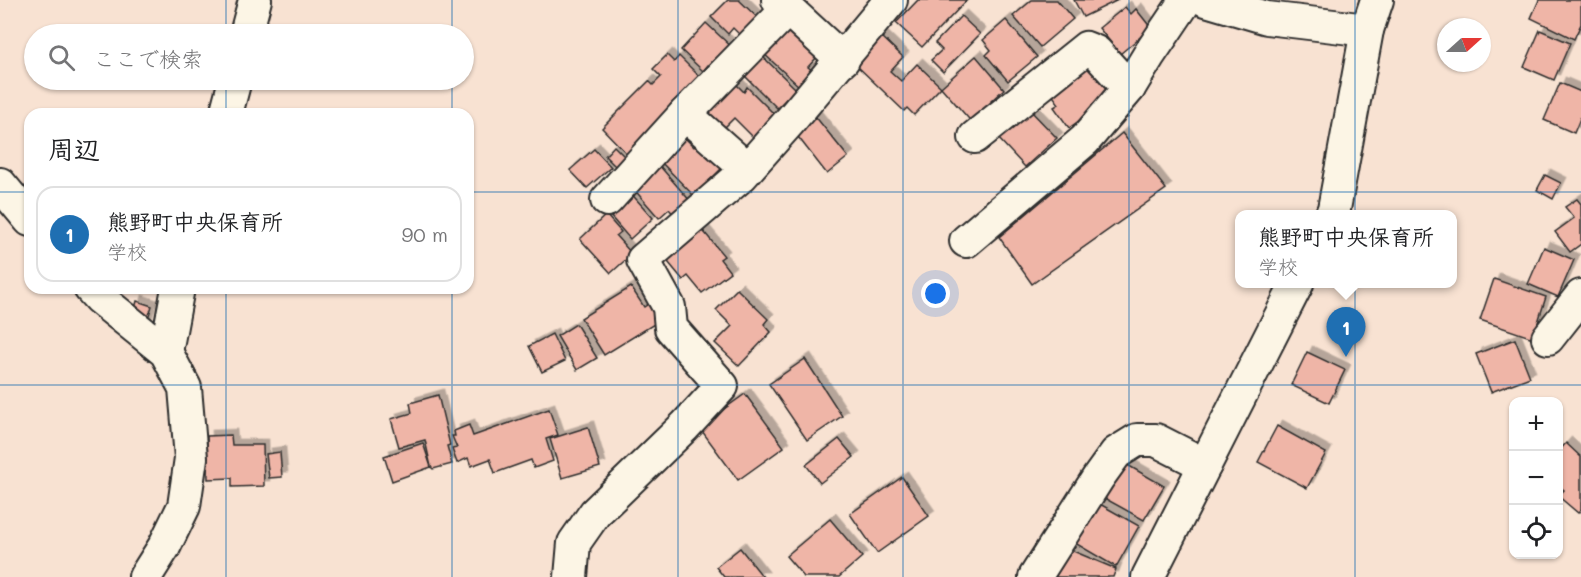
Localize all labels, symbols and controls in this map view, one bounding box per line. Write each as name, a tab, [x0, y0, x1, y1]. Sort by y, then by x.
north arrow	[1437, 18, 1491, 72]
search box	[24, 24, 474, 90]
icon: search	[45, 41, 78, 74]
text: ここで検索	[93, 44, 203, 73]
text: 周辺	[48, 132, 100, 166]
text: 熊野町中央保育所	[107, 207, 283, 236]
popup	[1235, 210, 1457, 288]
text: 1	[65, 221, 74, 247]
text: 90 m	[402, 221, 448, 247]
text: 熊野町中央保育所	[1258, 222, 1434, 251]
text: 学校	[107, 238, 147, 264]
text: 学校	[1258, 253, 1298, 279]
your location	[921, 279, 950, 308]
pin: 1	[1326, 308, 1366, 357]
map controls	[1509, 397, 1563, 559]
button: +	[1509, 397, 1563, 451]
button: −	[1509, 451, 1563, 505]
button: locate	[1509, 505, 1563, 559]

